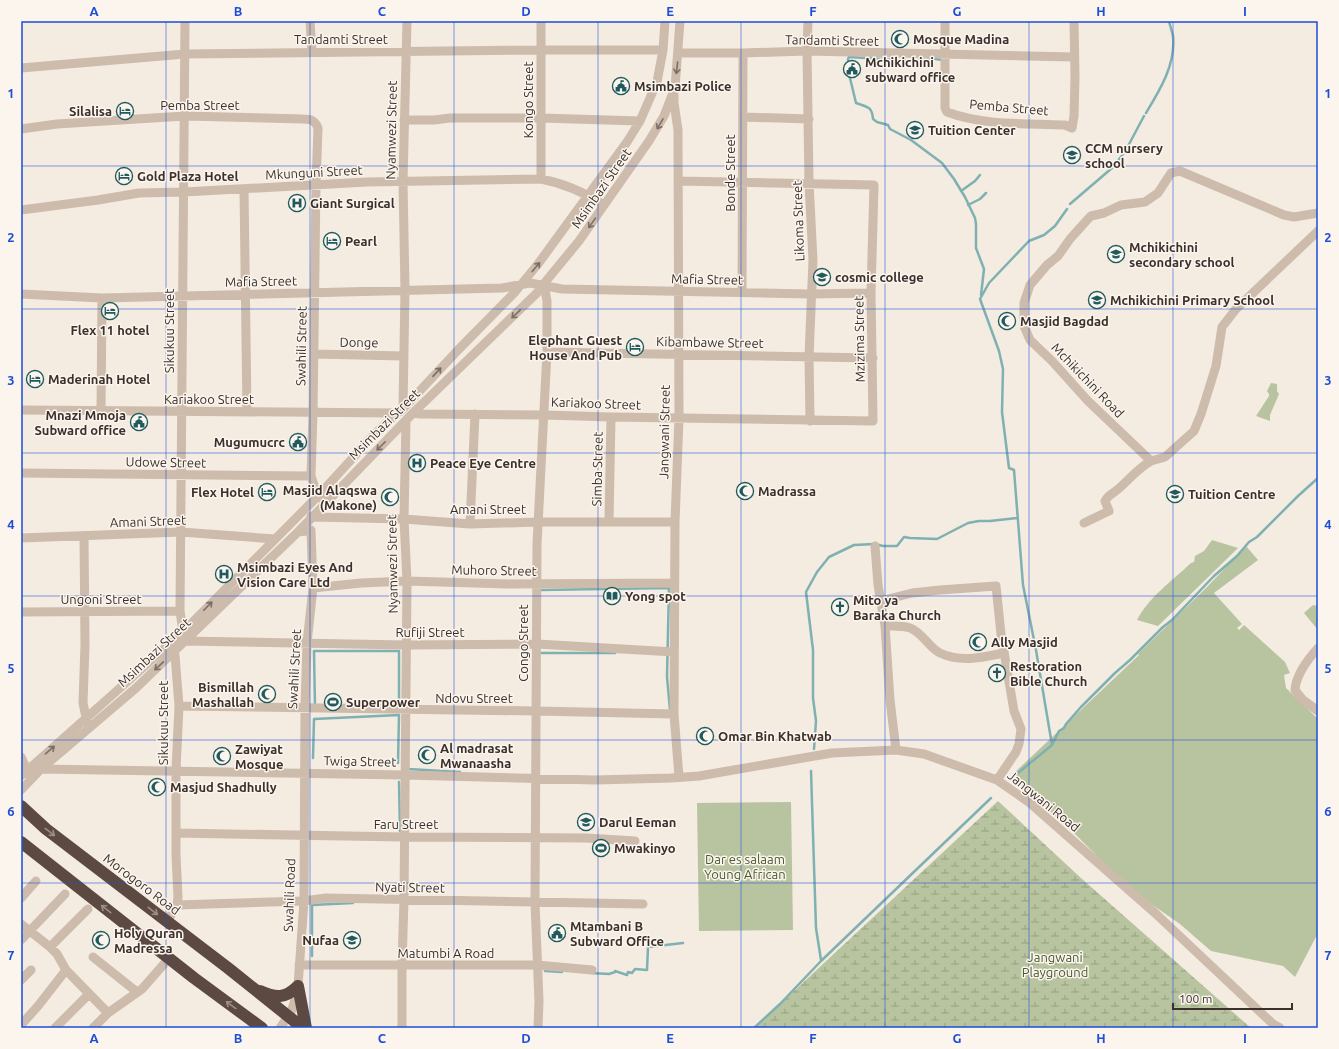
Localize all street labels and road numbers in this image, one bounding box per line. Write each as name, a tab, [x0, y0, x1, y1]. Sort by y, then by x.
street label: Tandamti Street	[294, 32, 388, 46]
street label: Tandamti Street	[785, 32, 879, 48]
street label: Kongo Street	[521, 61, 535, 139]
street label: Nyamwezi Street	[383, 80, 399, 180]
street label: Pemba Street	[969, 97, 1049, 117]
street label: Pemba Street	[160, 98, 240, 112]
street label: Bonde Street	[723, 134, 737, 212]
street label: Msimbazi Street	[568, 145, 634, 231]
street label: Mkunguni Street	[265, 162, 363, 182]
street label: Likoma Street	[790, 180, 806, 262]
street label: Mafia Street	[671, 271, 743, 287]
street label: Mafia Street	[225, 273, 297, 289]
street label: Sikukuu Street	[162, 289, 176, 373]
street label: Mzizima Street	[851, 296, 867, 382]
street label: Swahili Street	[293, 306, 309, 386]
street label: Kibambawe Street	[656, 334, 764, 350]
street label: Donge	[339, 335, 379, 349]
street label: Mchikichini Road	[1049, 340, 1127, 420]
street label: Jangwani Street	[656, 385, 672, 479]
street label: Msimbazi Street	[346, 386, 422, 462]
street label: Kariakoo Street	[164, 392, 254, 406]
street label: Kariakoo Street	[551, 394, 641, 412]
street label: Simba Street	[589, 432, 605, 506]
street label: Udowe Street	[126, 454, 206, 470]
street label: Amani Street	[450, 502, 526, 516]
street label: Amani Street	[110, 513, 186, 529]
street label: Nyamwezi Street	[384, 514, 400, 614]
street label: Muhoro Street	[451, 562, 537, 578]
street label: Ungoni Street	[60, 592, 142, 606]
street label: Congo Street	[516, 604, 530, 682]
street label: Msimbazi Street	[115, 615, 193, 689]
street label: Rufiji Street	[395, 625, 465, 639]
street label: Swahili Street	[285, 629, 303, 709]
street label: Sikukuu Street	[156, 681, 170, 765]
street label: Ndovu Street	[435, 691, 513, 705]
street label: Twiga Street	[323, 753, 397, 769]
street label: Jangwani Road	[1005, 768, 1083, 834]
street label: Faru Street	[374, 817, 438, 831]
street label: Morogoro Road	[101, 851, 183, 917]
street label: Swahili Road	[281, 858, 297, 932]
street label: Nyati Street	[375, 879, 445, 895]
street label: Matumbi A Road	[398, 946, 494, 960]

